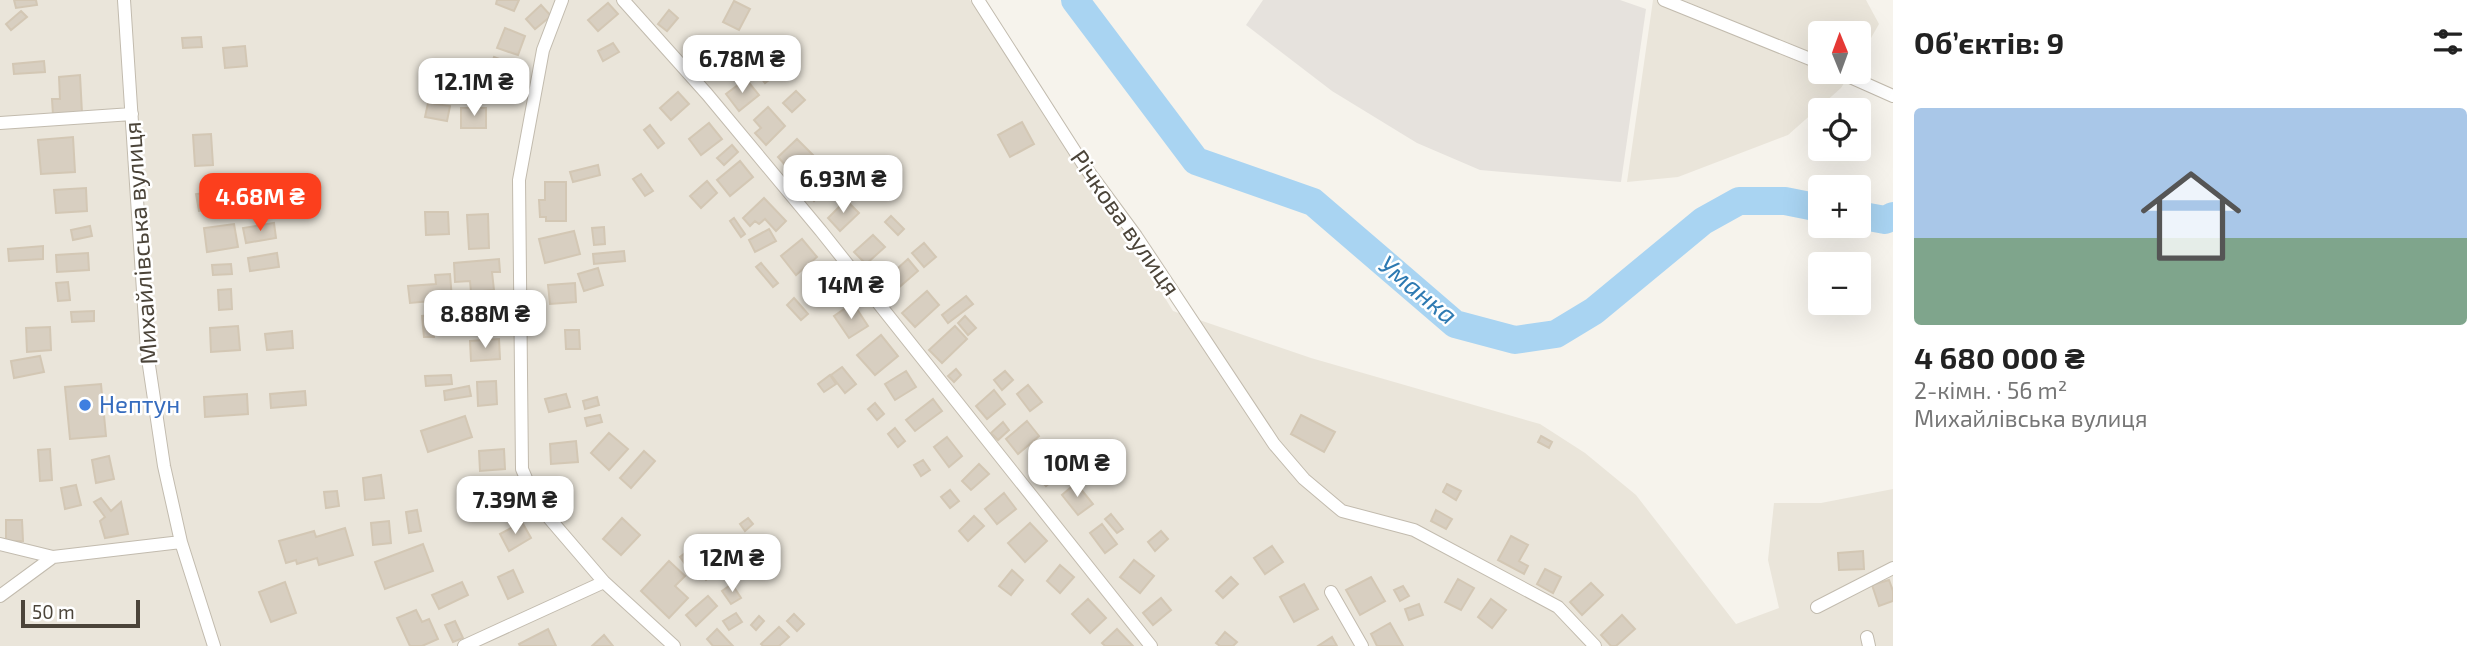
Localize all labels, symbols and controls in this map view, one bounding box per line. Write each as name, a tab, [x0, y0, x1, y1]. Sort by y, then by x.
north arrow	[1808, 21, 1871, 84]
map controls	[1808, 21, 1871, 315]
icon: filters	[2429, 23, 2467, 61]
text: Об’єктів: 9	[1914, 24, 2064, 60]
pin: 6.78M ₴	[677, 36, 807, 95]
text: 6.78M ₴	[699, 44, 785, 72]
pin: 12.1M ₴	[409, 58, 539, 118]
text: 12.1M ₴	[434, 67, 514, 95]
button: locate	[1808, 98, 1871, 161]
street label: Михайлівська вулиця	[117, 121, 163, 366]
street label: Річкова вулиця	[1064, 144, 1187, 301]
icon: home	[2128, 153, 2254, 279]
pin: 6.93M ₴	[778, 156, 908, 215]
text: 6.93M ₴	[799, 164, 887, 192]
pin: 4.68M ₴	[195, 174, 325, 233]
button: +	[1808, 175, 1871, 238]
text: 4.68M ₴	[215, 182, 305, 210]
water label: Уманка	[1374, 248, 1464, 330]
button: −	[1808, 252, 1871, 315]
pin: 14M ₴	[802, 262, 900, 321]
text: 14M ₴	[818, 270, 884, 298]
pin: 8.88M ₴	[420, 290, 550, 350]
text: 8.88M ₴	[440, 299, 530, 327]
text: 4 680 000 ₴	[1914, 339, 2085, 375]
text: 2-кімн. · 56 m²	[1914, 376, 2067, 404]
place label: Нептун	[99, 389, 180, 419]
marker: Нептун	[77, 397, 93, 413]
text: Михайлівська вулиця	[1914, 404, 2147, 432]
pin: 10M ₴	[1028, 440, 1126, 499]
text: 10M ₴	[1044, 448, 1110, 476]
pin: 7.39M ₴	[450, 476, 580, 536]
text: 7.39M ₴	[473, 485, 557, 513]
pin: 12M ₴	[683, 534, 781, 594]
text: 12M ₴	[700, 543, 764, 571]
scale bar	[21, 597, 140, 629]
text: 50 m	[32, 600, 75, 623]

